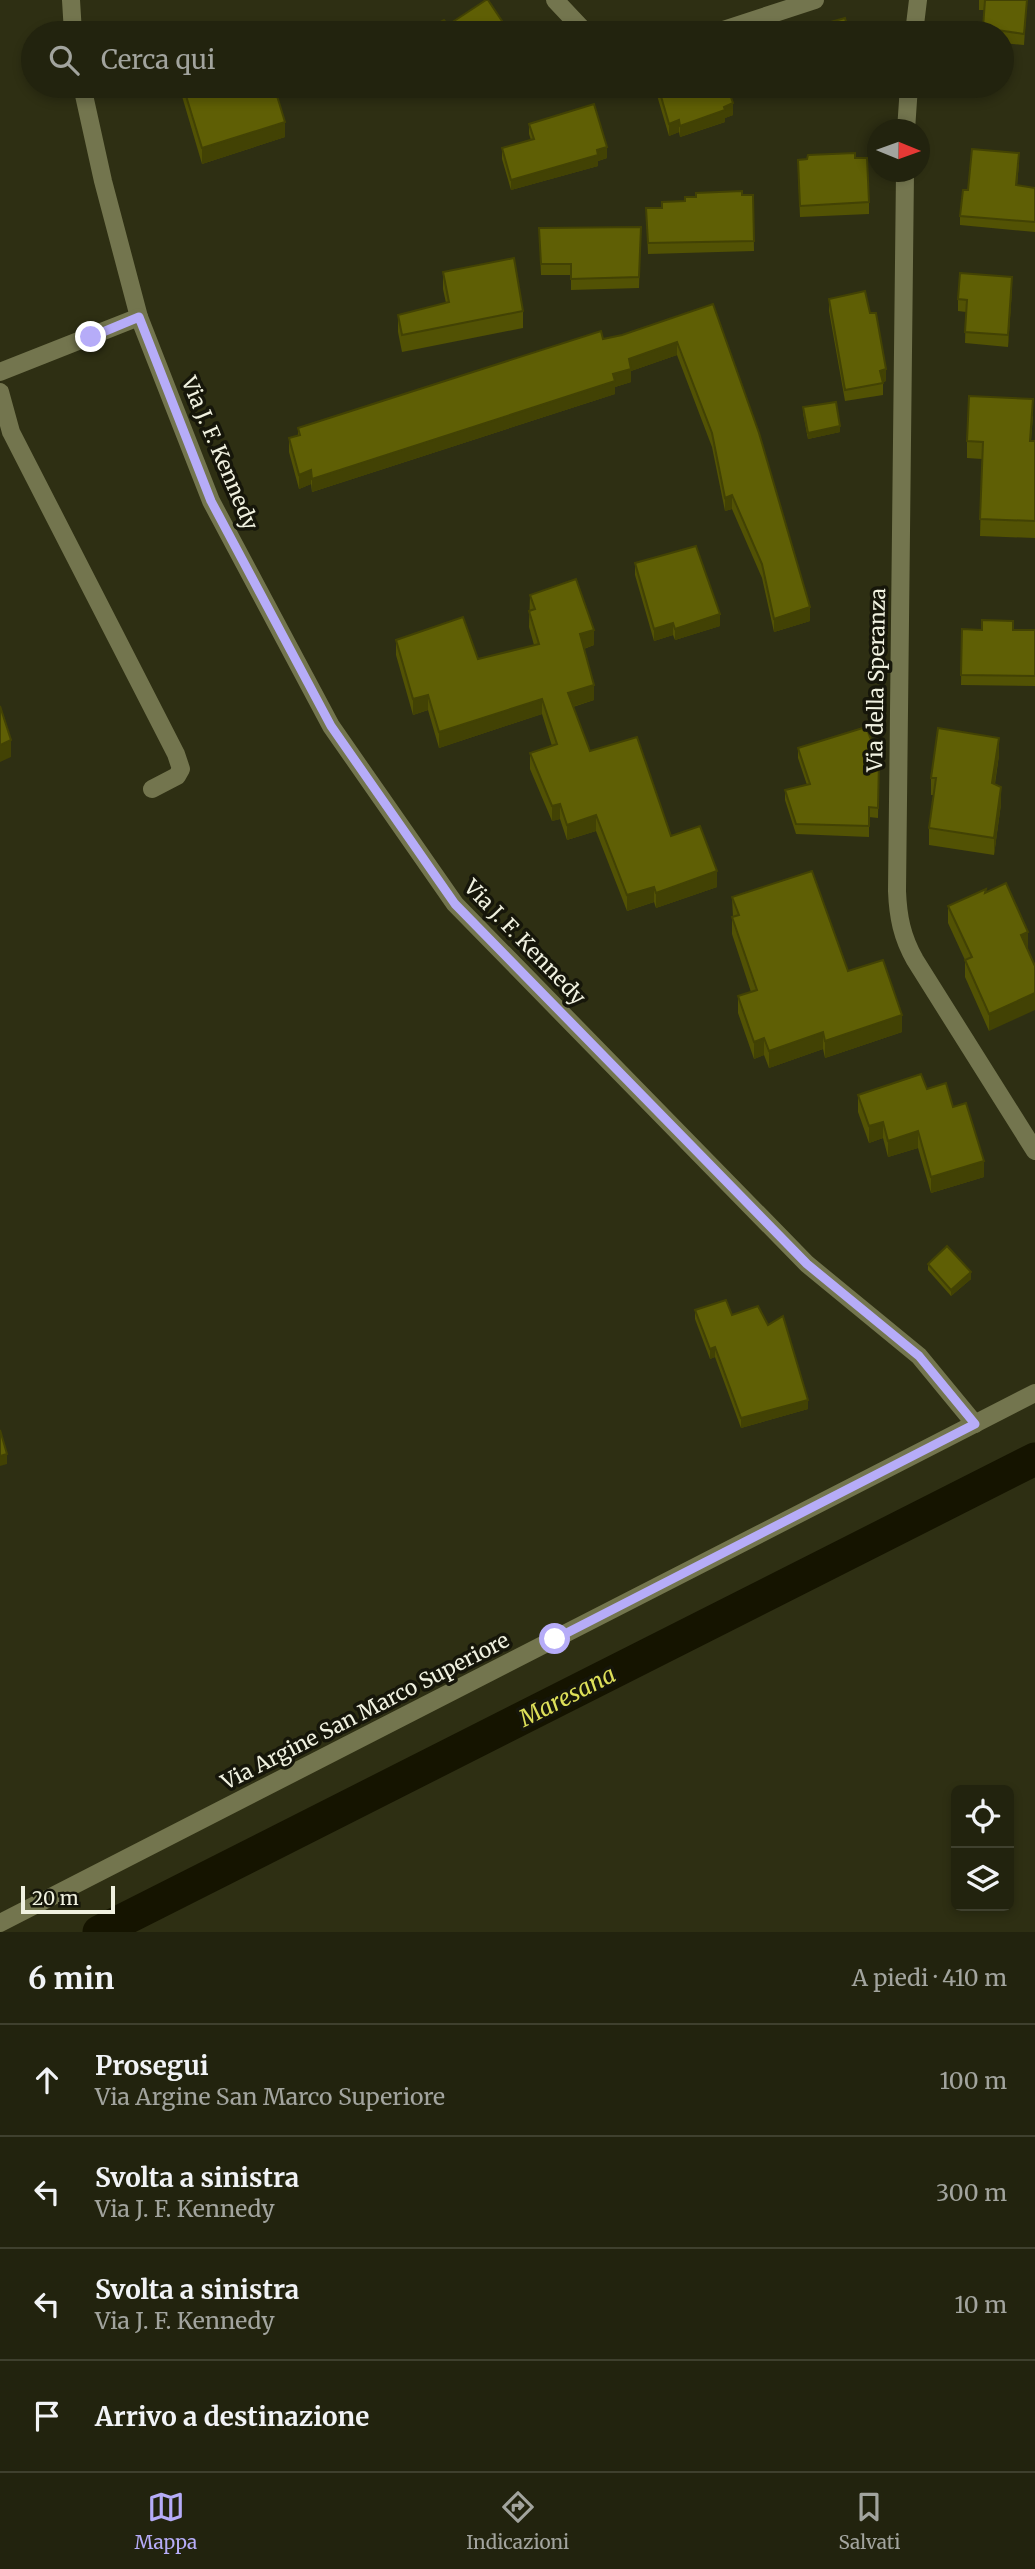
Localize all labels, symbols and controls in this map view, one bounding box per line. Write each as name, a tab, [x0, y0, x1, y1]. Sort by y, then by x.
search box	[21, 21, 1014, 98]
icon: search	[45, 41, 83, 79]
text: Cerca qui	[101, 43, 215, 76]
north arrow	[867, 119, 930, 182]
route end	[75, 321, 106, 352]
street label: Via J. F. Kennedy	[175, 371, 265, 534]
street label: Via della Speranza	[861, 588, 891, 773]
street label: Via J. F. Kennedy	[458, 873, 592, 1011]
route start	[539, 1623, 570, 1654]
street label: Via Argine San Marco Superiore	[216, 1626, 514, 1796]
water label: Maresana	[513, 1659, 620, 1733]
map controls	[951, 1785, 1014, 1911]
button: locate	[951, 1785, 1014, 1848]
button: layers	[951, 1848, 1014, 1911]
scale bar	[21, 1883, 116, 1915]
text: 20 m	[32, 1886, 79, 1910]
text: 6 min	[28, 1959, 114, 1997]
text: A piedi · 410 m	[852, 1963, 1007, 1992]
text: Prosegui	[95, 2049, 209, 2082]
icon: ahead	[28, 2061, 66, 2099]
text: 100 m	[939, 2066, 1007, 2095]
text: Via Argine San Marco Superiore	[95, 2082, 445, 2111]
text: Svolta a sinistra	[95, 2161, 299, 2194]
icon: left	[28, 2173, 66, 2211]
text: 300 m	[936, 2178, 1007, 2207]
text: Via J. F. Kennedy	[95, 2194, 275, 2223]
text: Svolta a sinistra	[95, 2273, 299, 2306]
icon: left	[28, 2285, 66, 2323]
text: 10 m	[954, 2290, 1007, 2319]
text: Via J. F. Kennedy	[95, 2306, 275, 2335]
icon: arrive	[28, 2397, 66, 2435]
text: Arrivo a destinazione	[95, 2400, 369, 2433]
tab: Mappa	[135, 2488, 197, 2554]
tab: Indicazioni	[466, 2488, 569, 2554]
tab: Salvati	[838, 2488, 900, 2554]

